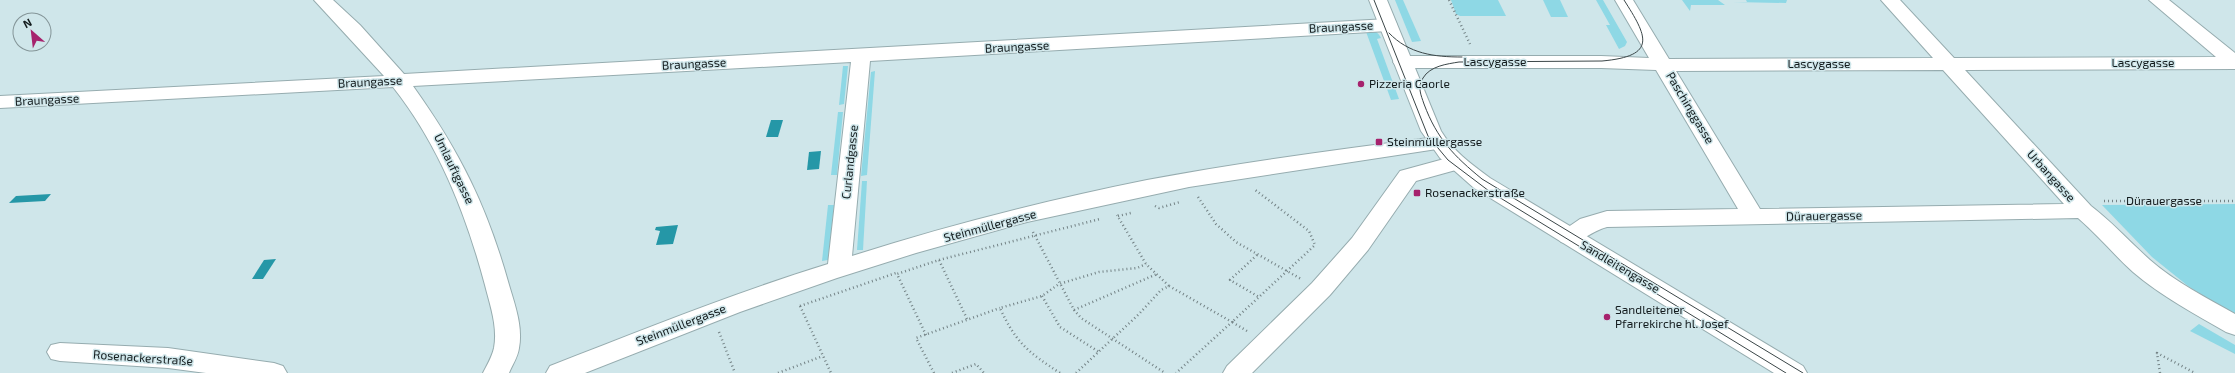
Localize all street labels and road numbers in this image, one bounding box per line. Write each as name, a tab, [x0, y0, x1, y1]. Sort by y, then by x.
street label: Braungasse	[1308, 17, 1374, 35]
street label: Braungasse	[984, 37, 1050, 55]
street label: Braungasse	[661, 54, 727, 72]
street label: Lascygasse	[1464, 54, 1526, 68]
street label: Lascygasse	[2112, 55, 2174, 69]
street label: Lascygasse	[1788, 56, 1850, 70]
street label: Paschinggasse	[1664, 69, 1718, 146]
street label: Braungasse	[337, 72, 403, 90]
street label: Braungasse	[14, 90, 80, 108]
street label: Curlandgasse	[838, 124, 860, 200]
street label: Umlauftgasse	[432, 131, 478, 206]
street label: Urbangasse	[2025, 146, 2079, 204]
street label: Dürauergasse	[2126, 193, 2202, 207]
street label: Steinmüllergasse	[942, 206, 1038, 244]
street label: Dürauergasse	[1786, 207, 1862, 223]
street label: Sandleitengasse	[1578, 237, 1663, 295]
street label: Steinmüllergasse	[634, 300, 728, 348]
street label: Rosenackerstraße	[93, 347, 193, 367]

